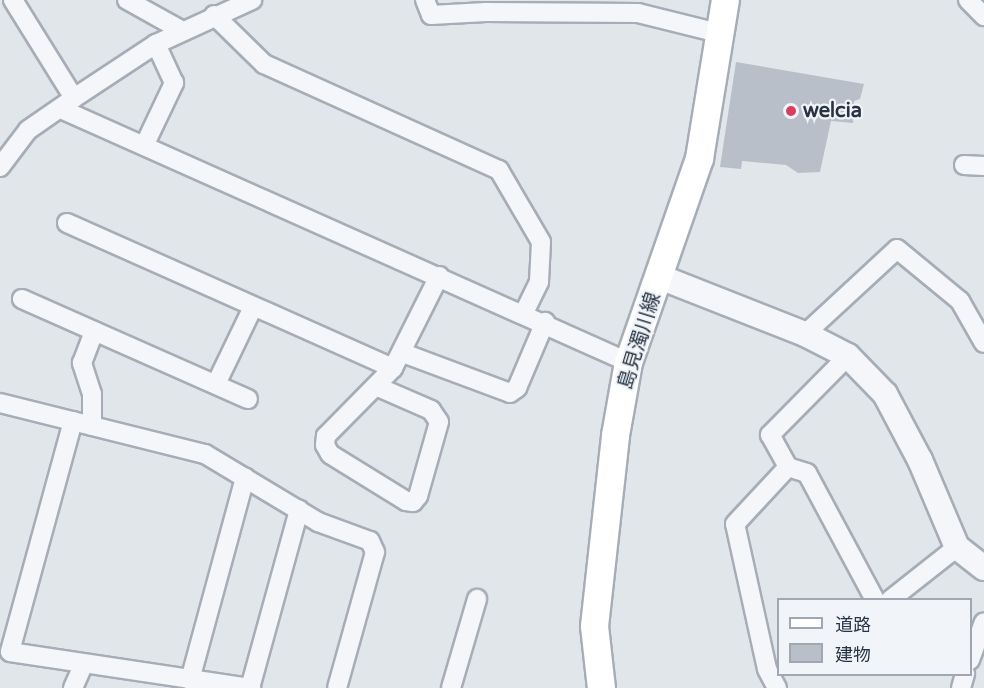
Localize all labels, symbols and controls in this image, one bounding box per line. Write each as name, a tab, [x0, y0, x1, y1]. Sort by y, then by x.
place label: welcia	[803, 99, 862, 123]
marker: welcia	[784, 104, 798, 118]
street label: 島見濁川線	[614, 290, 666, 392]
legend	[777, 598, 972, 676]
text: 道路	[835, 614, 871, 636]
text: 建物	[835, 644, 871, 666]

